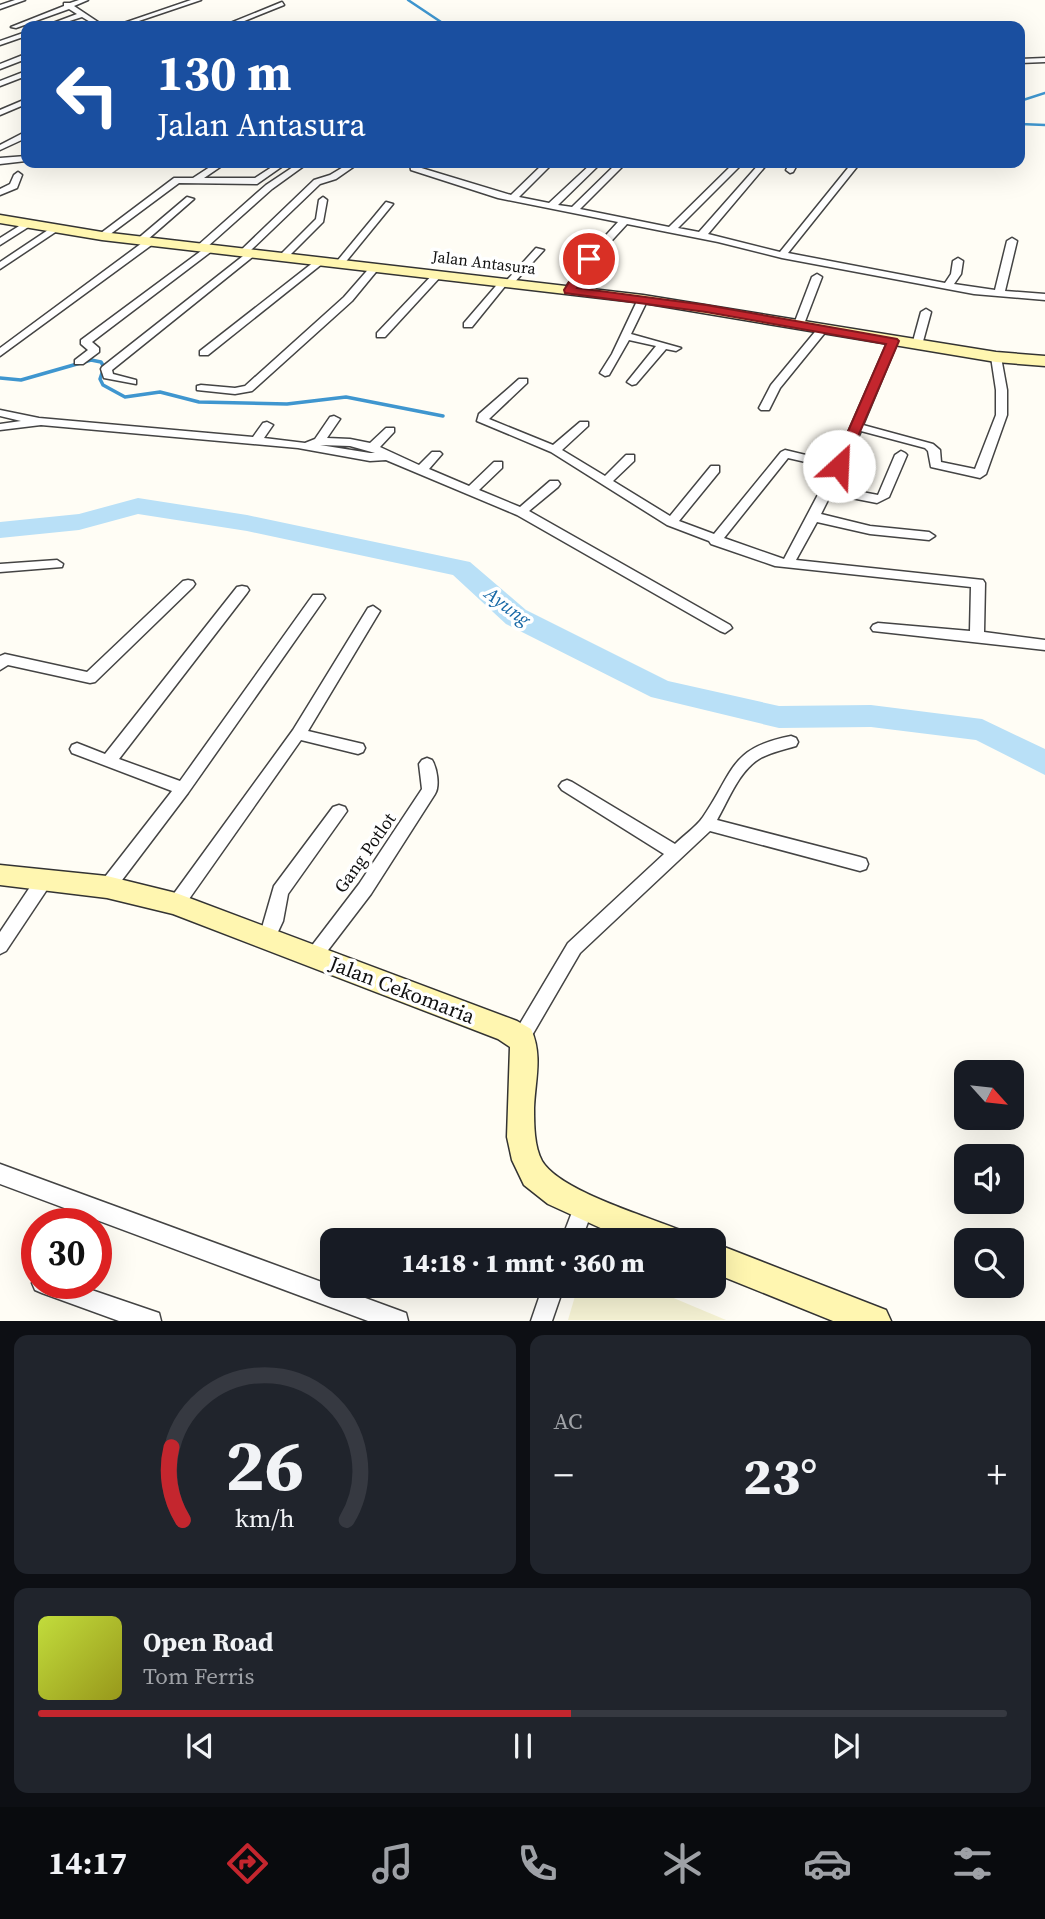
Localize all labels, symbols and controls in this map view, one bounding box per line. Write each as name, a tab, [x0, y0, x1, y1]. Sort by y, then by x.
text: 130 m	[157, 39, 292, 106]
icon: left	[42, 49, 133, 140]
text: Jalan Antasura	[157, 103, 366, 147]
pin	[559, 229, 619, 289]
icon: arrive	[570, 240, 608, 278]
street label: Jalan Antasura	[430, 245, 538, 279]
position arrow	[802, 429, 876, 503]
water label: Ayung	[479, 579, 537, 632]
street label: Gang Potlot	[328, 808, 401, 898]
street label: Jalan Cekomaria	[324, 948, 480, 1031]
north arrow	[954, 1060, 1024, 1130]
map controls	[954, 1060, 1024, 1298]
button: sound	[954, 1144, 1024, 1214]
speed limit sign: 30	[21, 1208, 112, 1299]
button: search	[954, 1228, 1024, 1298]
text: 14:18 · 1 mnt · 360 m	[401, 1245, 645, 1281]
text: AC	[554, 1405, 582, 1437]
text: 26	[225, 1416, 304, 1515]
text: 23°	[743, 1440, 817, 1511]
text: −	[554, 1449, 574, 1501]
text: +	[987, 1449, 1007, 1501]
text: km/h	[235, 1501, 295, 1535]
text: Open Road	[143, 1624, 274, 1660]
text: Tom Ferris	[143, 1660, 254, 1692]
icon: previous	[181, 1727, 219, 1765]
icon: pause	[504, 1727, 542, 1765]
icon: next	[827, 1727, 865, 1765]
icon: directions	[223, 1839, 272, 1888]
icon: music	[368, 1839, 417, 1888]
icon: phone	[513, 1839, 562, 1888]
icon: climate	[658, 1839, 707, 1888]
icon: car	[803, 1839, 852, 1888]
icon: filters	[948, 1839, 997, 1888]
text: 14:17	[48, 1841, 127, 1885]

